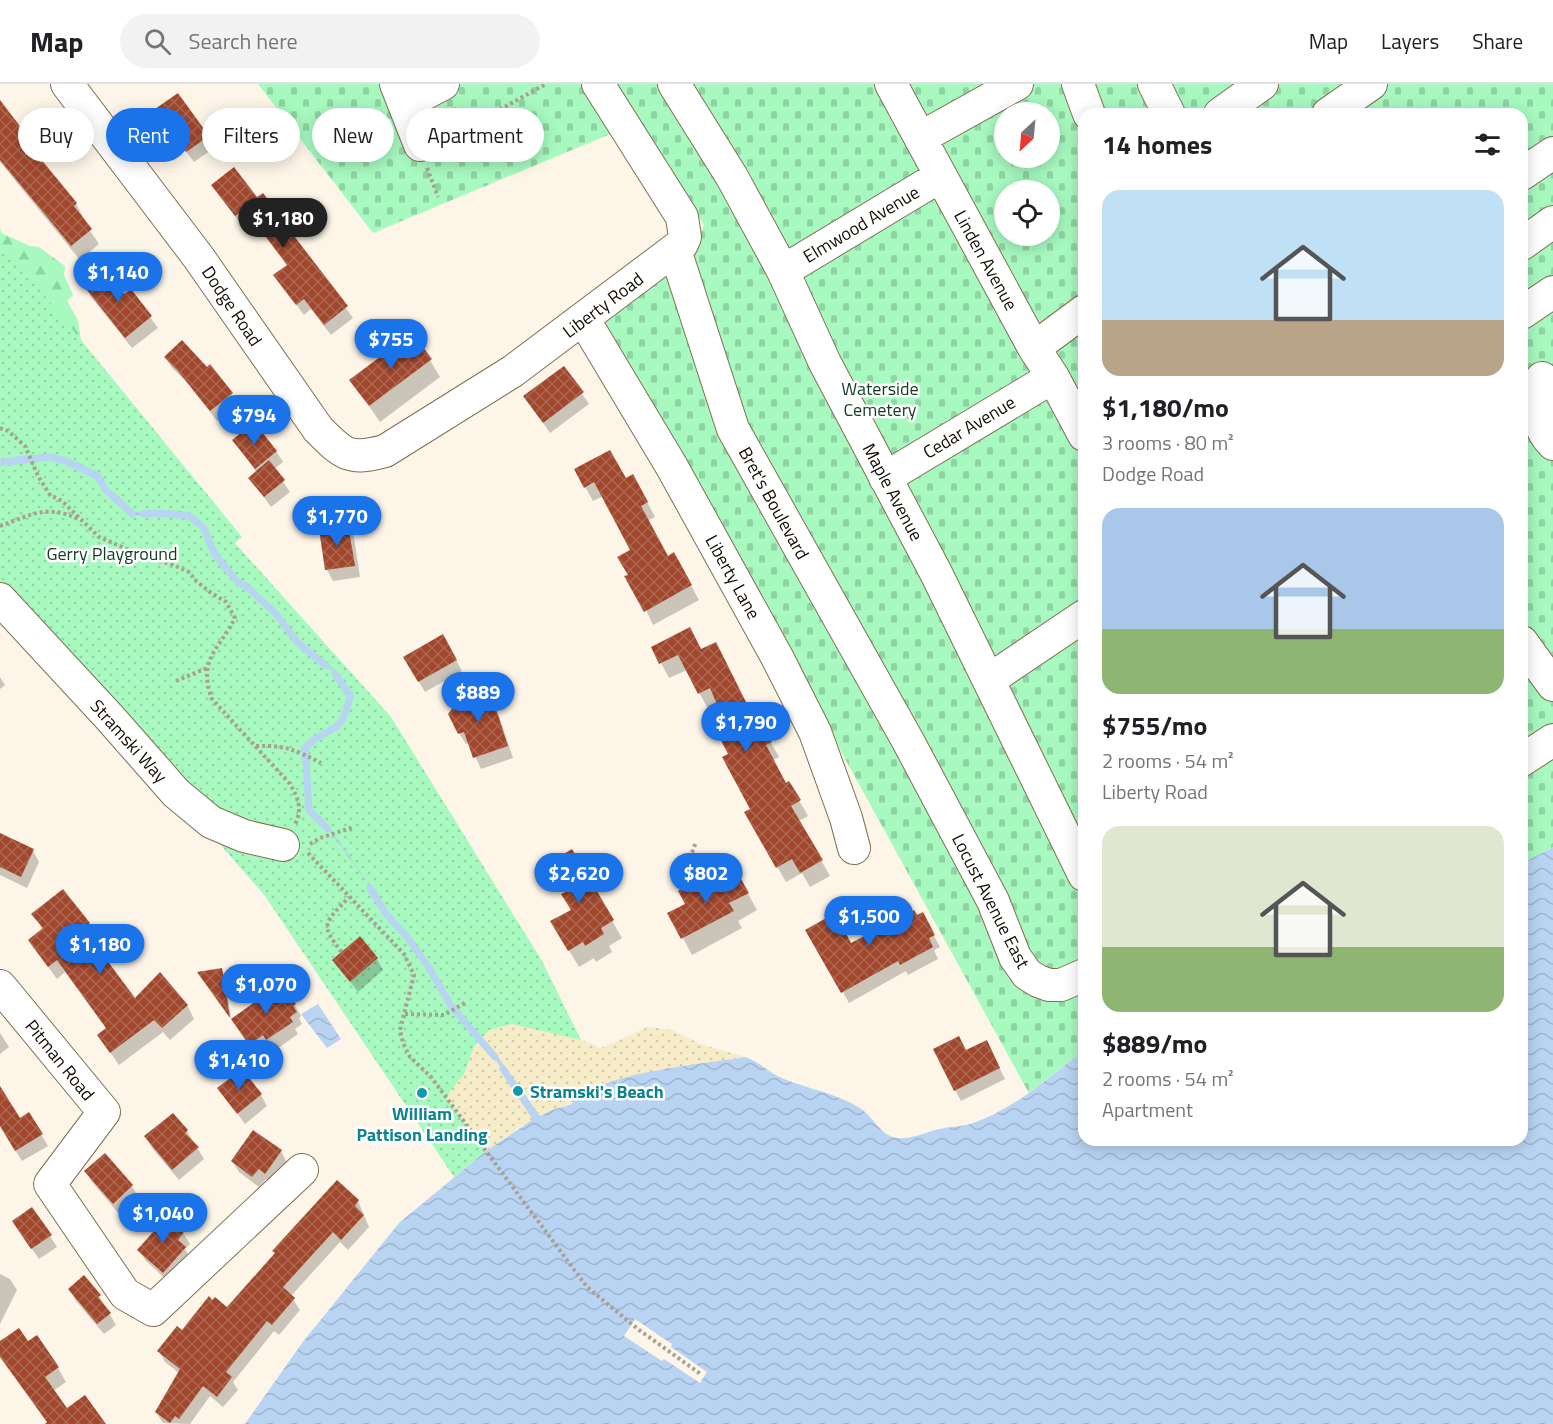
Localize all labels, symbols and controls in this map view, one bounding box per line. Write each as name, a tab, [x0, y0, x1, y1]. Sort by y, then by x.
search box	[120, 14, 540, 68]
text: Map	[30, 20, 84, 63]
text: Search here	[189, 24, 298, 58]
icon: search	[141, 25, 174, 58]
text: Map	[1309, 25, 1348, 57]
text: Layers	[1381, 25, 1439, 57]
text: Share	[1472, 25, 1523, 57]
north arrow	[994, 102, 1060, 168]
map controls	[994, 102, 1060, 246]
chip: Buy	[18, 108, 94, 162]
chip: Rent	[106, 108, 190, 162]
chip: Filters	[202, 108, 300, 162]
chip: New	[312, 108, 394, 162]
chip: Apartment	[406, 108, 544, 162]
text: 14 homes	[1102, 125, 1212, 164]
icon: filters	[1471, 128, 1504, 161]
street label: Elmwood Avenue	[798, 179, 924, 269]
button: locate	[994, 180, 1060, 246]
pin: $1,180	[234, 198, 332, 249]
text: $1,180	[252, 202, 314, 233]
street label: Linden Avenue	[947, 205, 1025, 315]
icon: home	[1249, 229, 1357, 337]
pin: $1,140	[69, 252, 167, 303]
text: $1,140	[87, 256, 149, 287]
street label: Dodge Road	[195, 260, 269, 352]
street label: Liberty Road	[557, 266, 649, 344]
pin: $755	[355, 319, 427, 370]
text: $755	[369, 323, 413, 354]
park label: Waterside Cemetery	[841, 375, 919, 423]
text: $1,180/mo	[1102, 388, 1229, 427]
street label: Cedar Avenue	[918, 389, 1020, 465]
pin: $794	[218, 395, 290, 446]
text: $794	[232, 399, 276, 430]
text: 3 rooms · 80 m²	[1102, 427, 1234, 458]
street label: Maple Avenue	[856, 438, 930, 546]
street label: Bret's Boulevard	[732, 442, 816, 564]
text: Dodge Road	[1102, 458, 1204, 489]
pin: $1,770	[288, 496, 386, 547]
text: $1,770	[306, 500, 368, 531]
street label: Liberty Lane	[699, 530, 767, 624]
park label: Gerry Playground	[46, 540, 178, 567]
icon: home	[1249, 547, 1357, 655]
pin: $889	[442, 672, 514, 723]
text: $889	[456, 676, 500, 707]
street label: Stramski Way	[84, 693, 174, 789]
pin: $1,790	[697, 702, 795, 753]
text: $1,790	[715, 706, 777, 737]
text: $755/mo	[1102, 706, 1207, 745]
text: 2 rooms · 54 m²	[1102, 745, 1234, 776]
text: Liberty Road	[1102, 776, 1208, 807]
street label: Locust Avenue East	[945, 829, 1037, 974]
pin: $2,620	[530, 853, 628, 904]
pin: $802	[670, 853, 742, 904]
text: $2,620	[548, 857, 610, 888]
text: $802	[684, 857, 728, 888]
icon: home	[1249, 865, 1357, 973]
pin: $1,500	[820, 896, 918, 947]
text: $1,500	[838, 900, 900, 931]
pin: $1,180	[51, 924, 149, 975]
text: $1,180	[69, 928, 131, 959]
pin: $1,070	[217, 964, 315, 1015]
text: $1,070	[235, 968, 297, 999]
street label: Pitman Road	[19, 1014, 101, 1106]
text: $889/mo	[1102, 1024, 1207, 1063]
pin: $1,410	[190, 1040, 288, 1091]
text: $1,410	[208, 1044, 270, 1075]
text: 2 rooms · 54 m²	[1102, 1063, 1234, 1094]
place label: Stramski's Beach	[530, 1078, 664, 1105]
marker: Stramski's Beach	[511, 1084, 525, 1098]
marker: William Pattison Landing	[415, 1086, 429, 1100]
text: Apartment	[1102, 1094, 1193, 1125]
place label: William Pattison Landing	[356, 1100, 488, 1148]
pin: $1,040	[114, 1193, 212, 1244]
text: $1,040	[132, 1197, 194, 1228]

